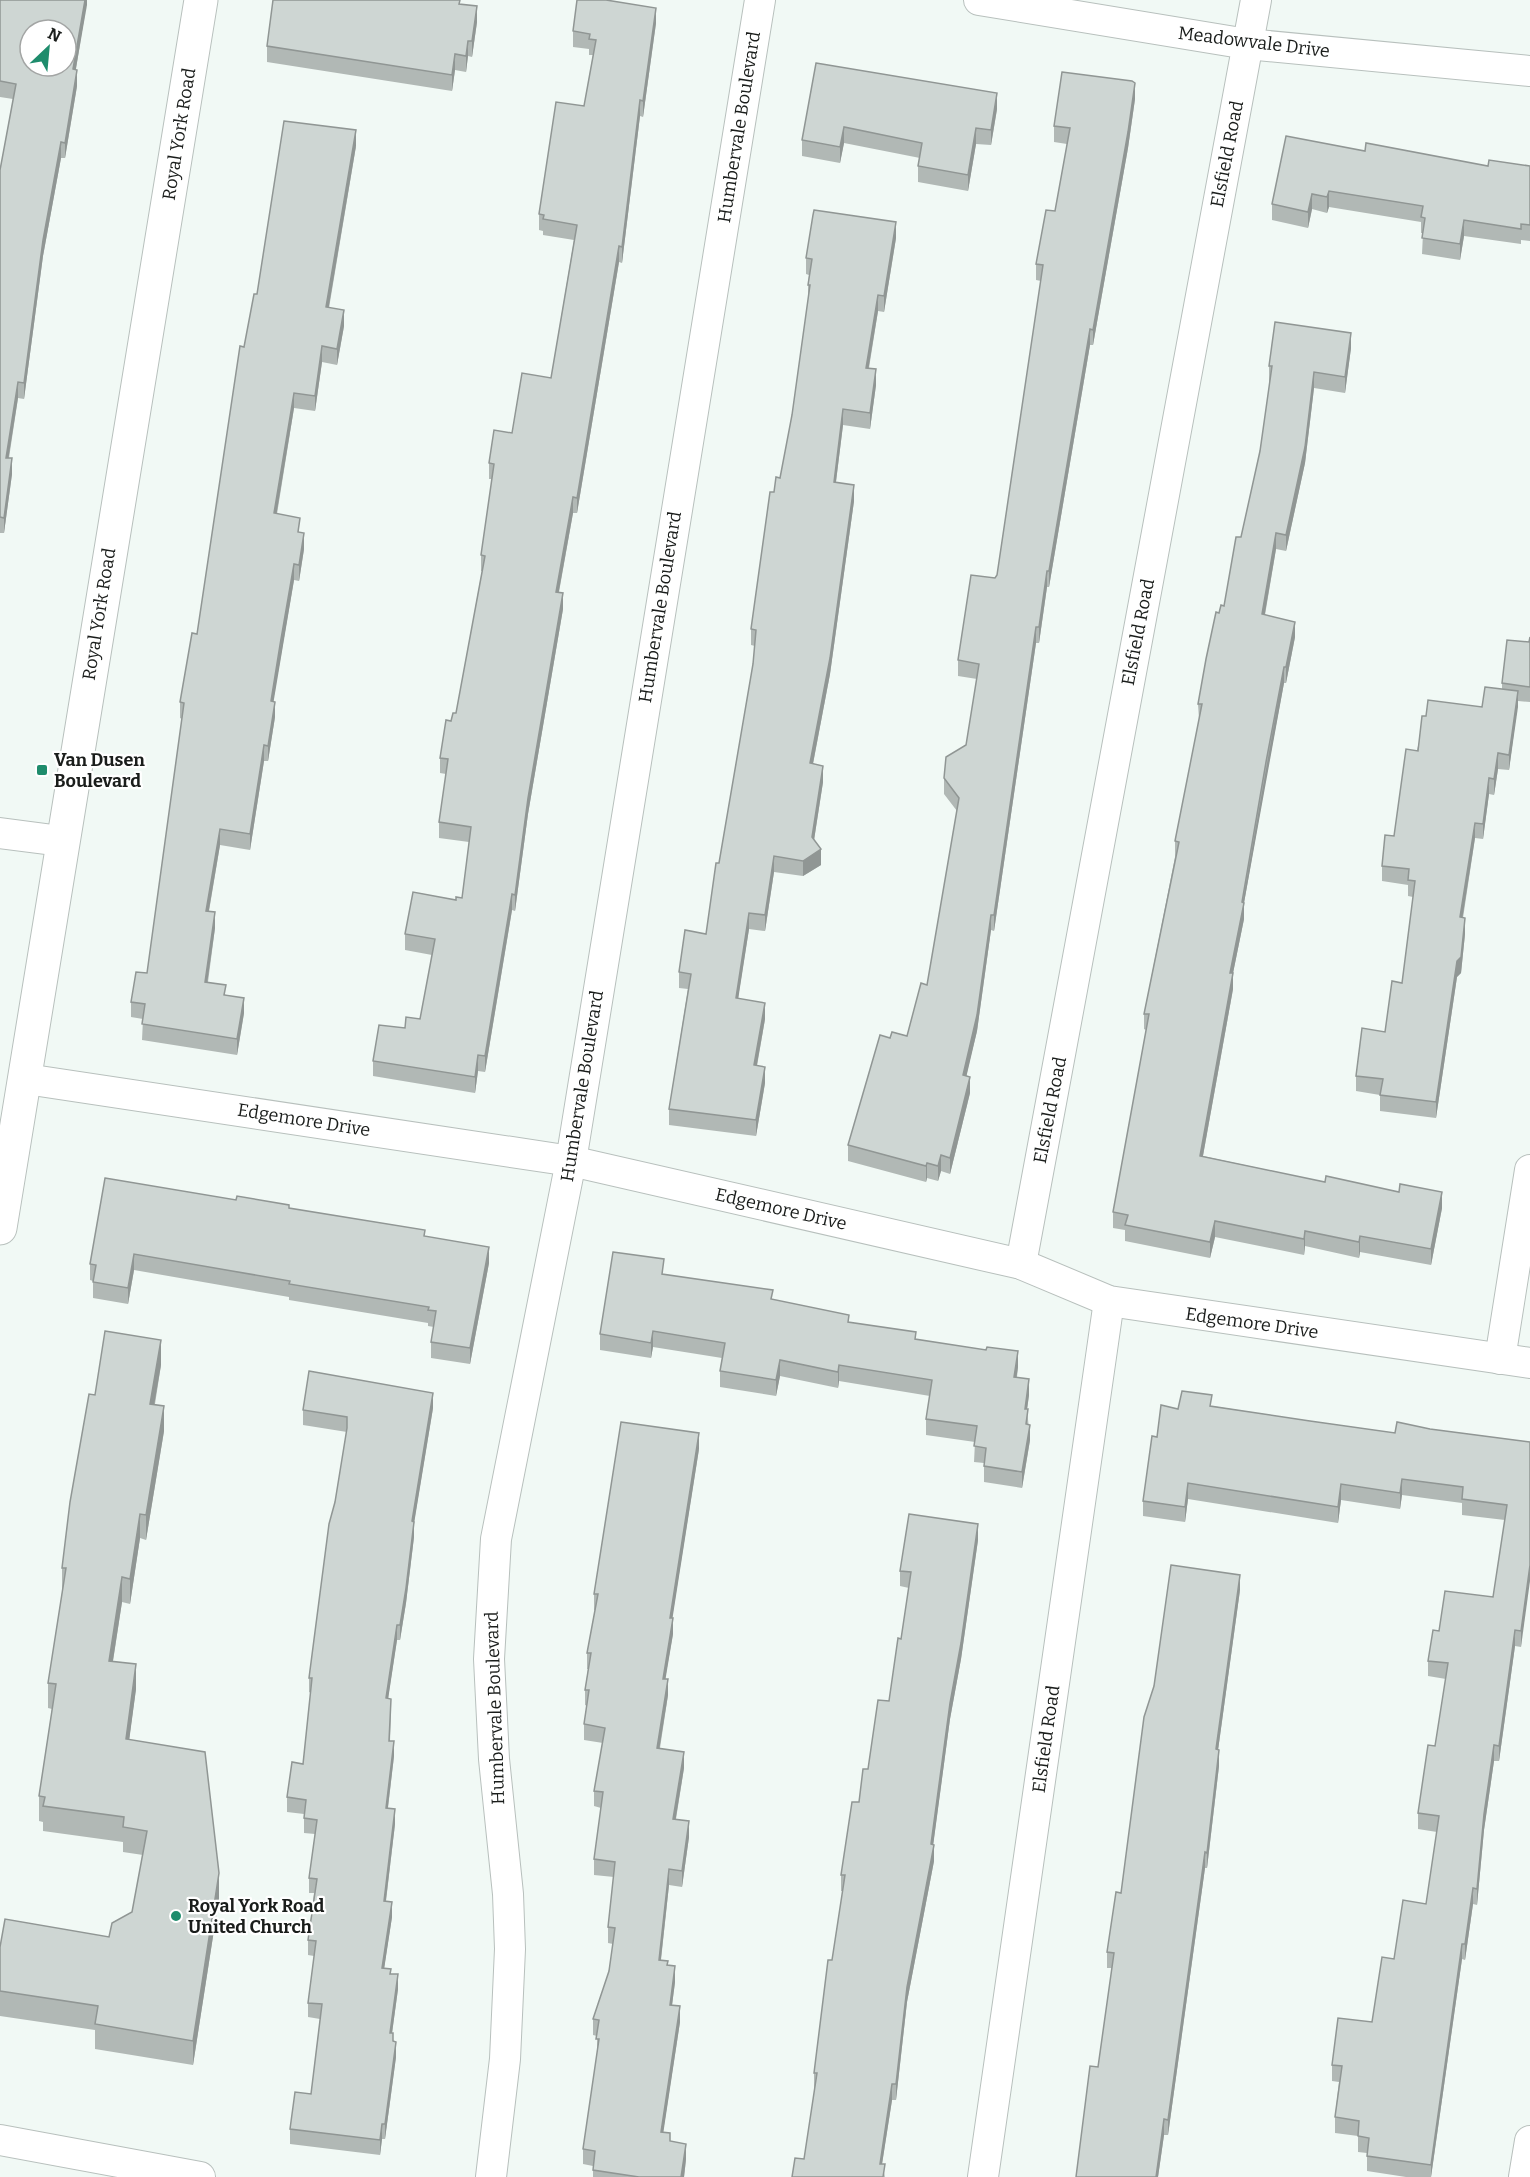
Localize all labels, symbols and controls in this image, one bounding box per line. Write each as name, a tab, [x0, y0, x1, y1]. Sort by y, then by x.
north arrow	[18, 18, 78, 78]
street label: Meadowvale Drive	[1177, 22, 1331, 62]
text: N	[45, 24, 64, 46]
street label: Humbervale Boulevard	[713, 29, 765, 224]
street label: Royal York Road	[158, 66, 200, 202]
street label: Elsfield Road	[1206, 98, 1248, 209]
street label: Humbervale Boulevard	[634, 509, 686, 704]
street label: Royal York Road	[78, 546, 120, 682]
street label: Elsfield Road	[1117, 576, 1159, 687]
place label: Van Dusen Boulevard	[54, 749, 145, 792]
marker: Van Dusen Boulevard	[35, 763, 49, 777]
street label: Humbervale Boulevard	[556, 988, 608, 1183]
street label: Elsfield Road	[1029, 1054, 1071, 1165]
street label: Edgemore Drive	[236, 1099, 372, 1141]
street label: Edgemore Drive	[713, 1183, 849, 1235]
street label: Edgemore Drive	[1184, 1303, 1320, 1343]
street label: Humbervale Boulevard	[481, 1611, 509, 1805]
street label: Elsfield Road	[1028, 1683, 1064, 1794]
place label: Royal York Road United Church	[188, 1895, 325, 1938]
marker: Royal York Road United Church	[169, 1909, 183, 1923]

